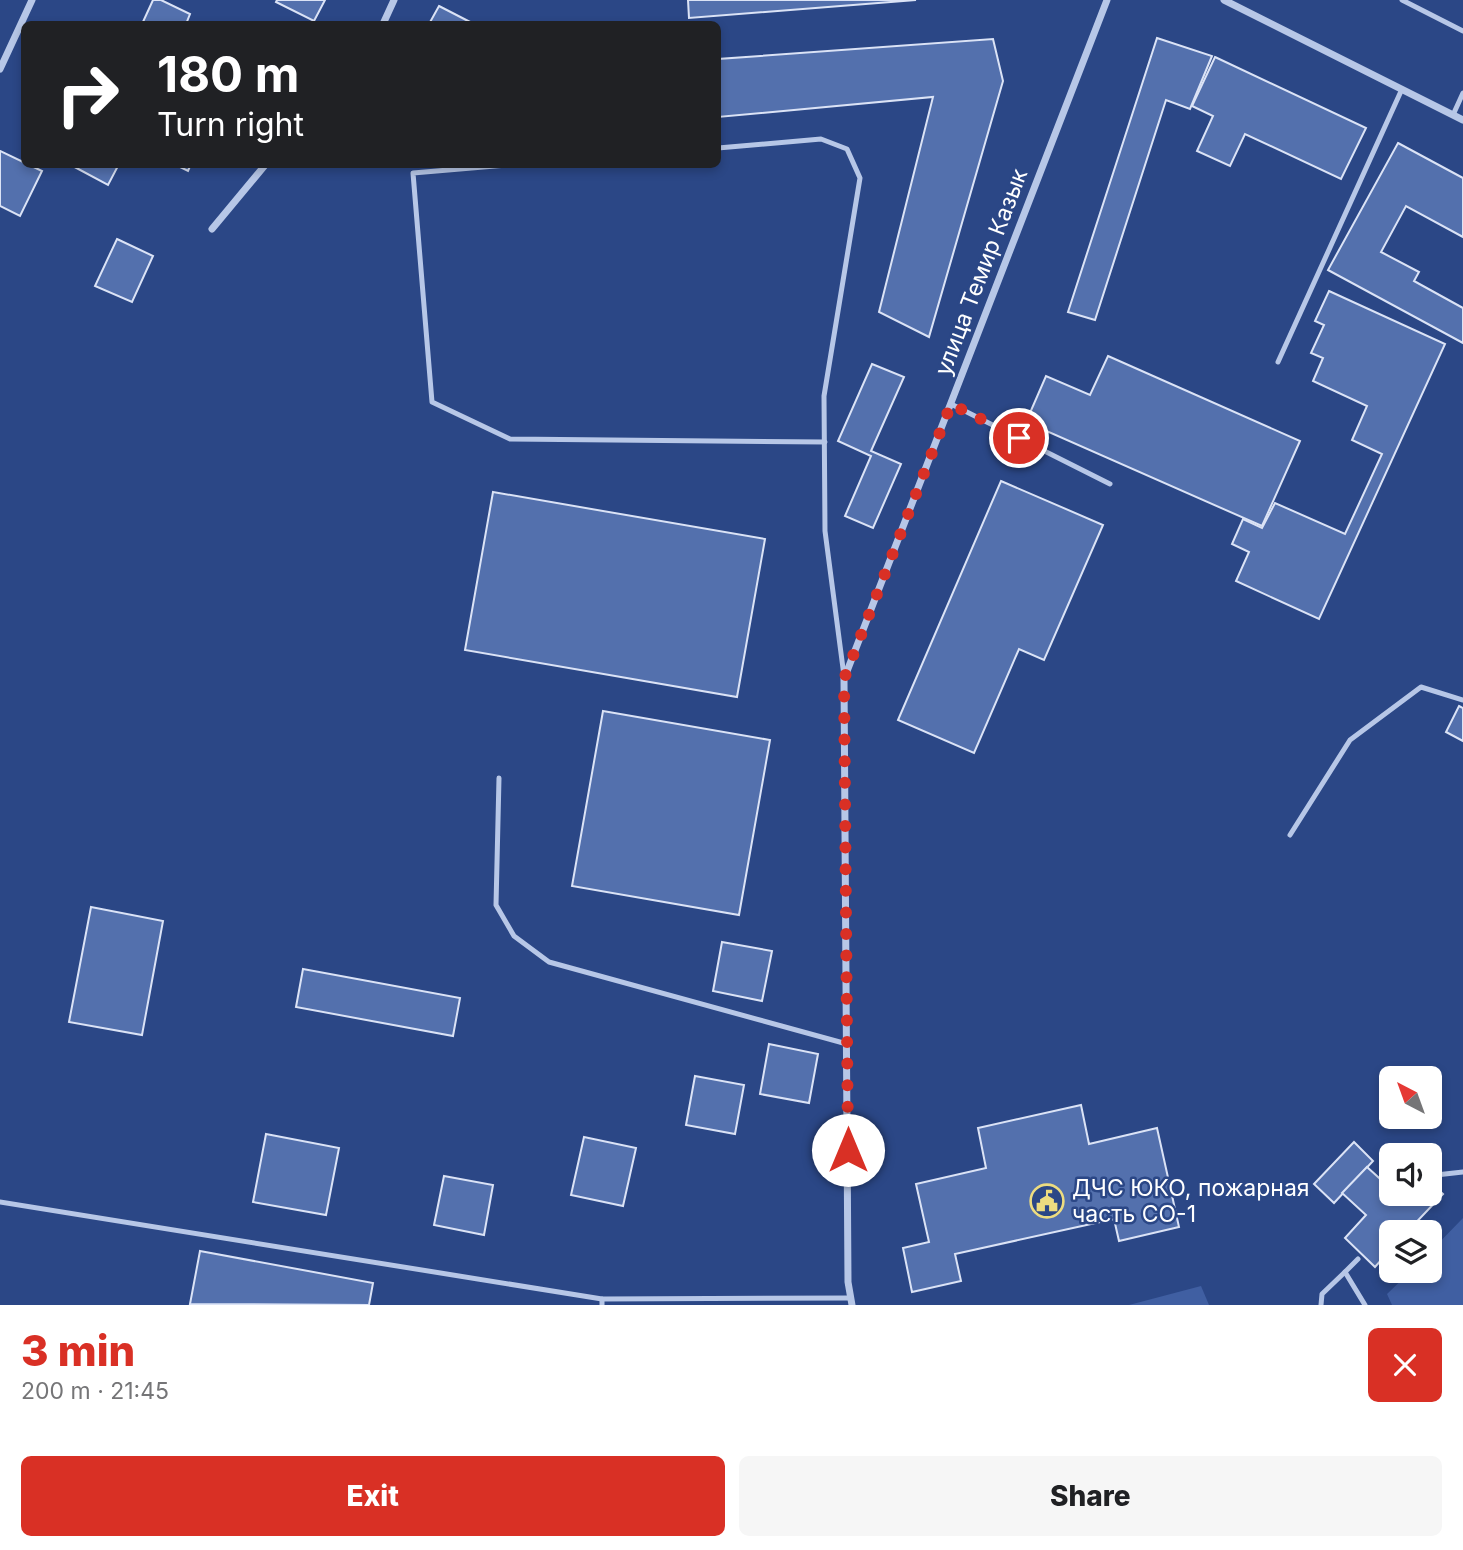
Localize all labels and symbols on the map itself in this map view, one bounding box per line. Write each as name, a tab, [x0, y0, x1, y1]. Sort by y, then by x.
street label: улица Темир Казык	[929, 164, 1034, 379]
pin	[989, 408, 1049, 468]
north arrow	[1379, 1066, 1442, 1129]
position arrow	[811, 1113, 885, 1187]
place label: ДЧС ЮКО, пожарная часть СО-1	[1072, 1174, 1310, 1228]
public building icon: ДЧС ЮКО, пожарная часть СО-1	[1028, 1182, 1066, 1220]

